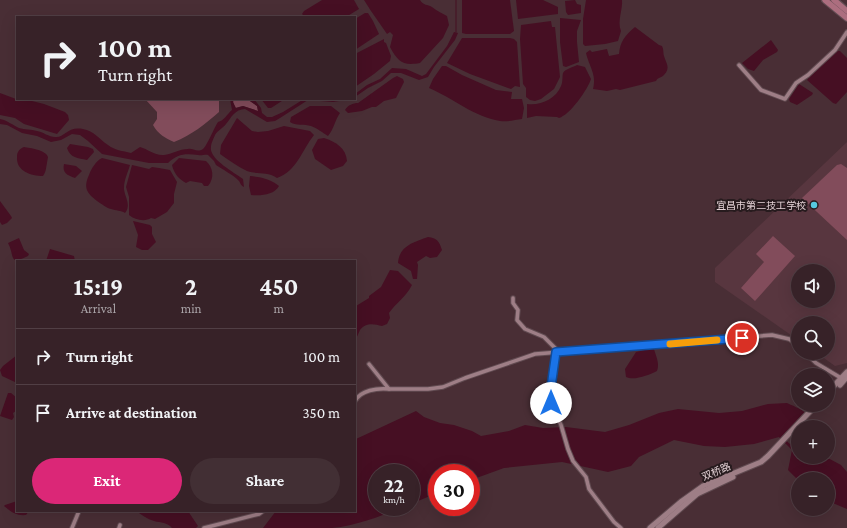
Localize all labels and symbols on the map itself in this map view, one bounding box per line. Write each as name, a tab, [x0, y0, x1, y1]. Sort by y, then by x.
place label: 宜昌市第二技工学校	[716, 200, 806, 211]
marker: 宜昌市第二技工学校	[809, 200, 819, 210]
pin	[725, 321, 759, 355]
position arrow	[530, 382, 572, 424]
street label: 双桥路	[700, 461, 732, 482]
speed limit sign: 30	[428, 464, 480, 516]

